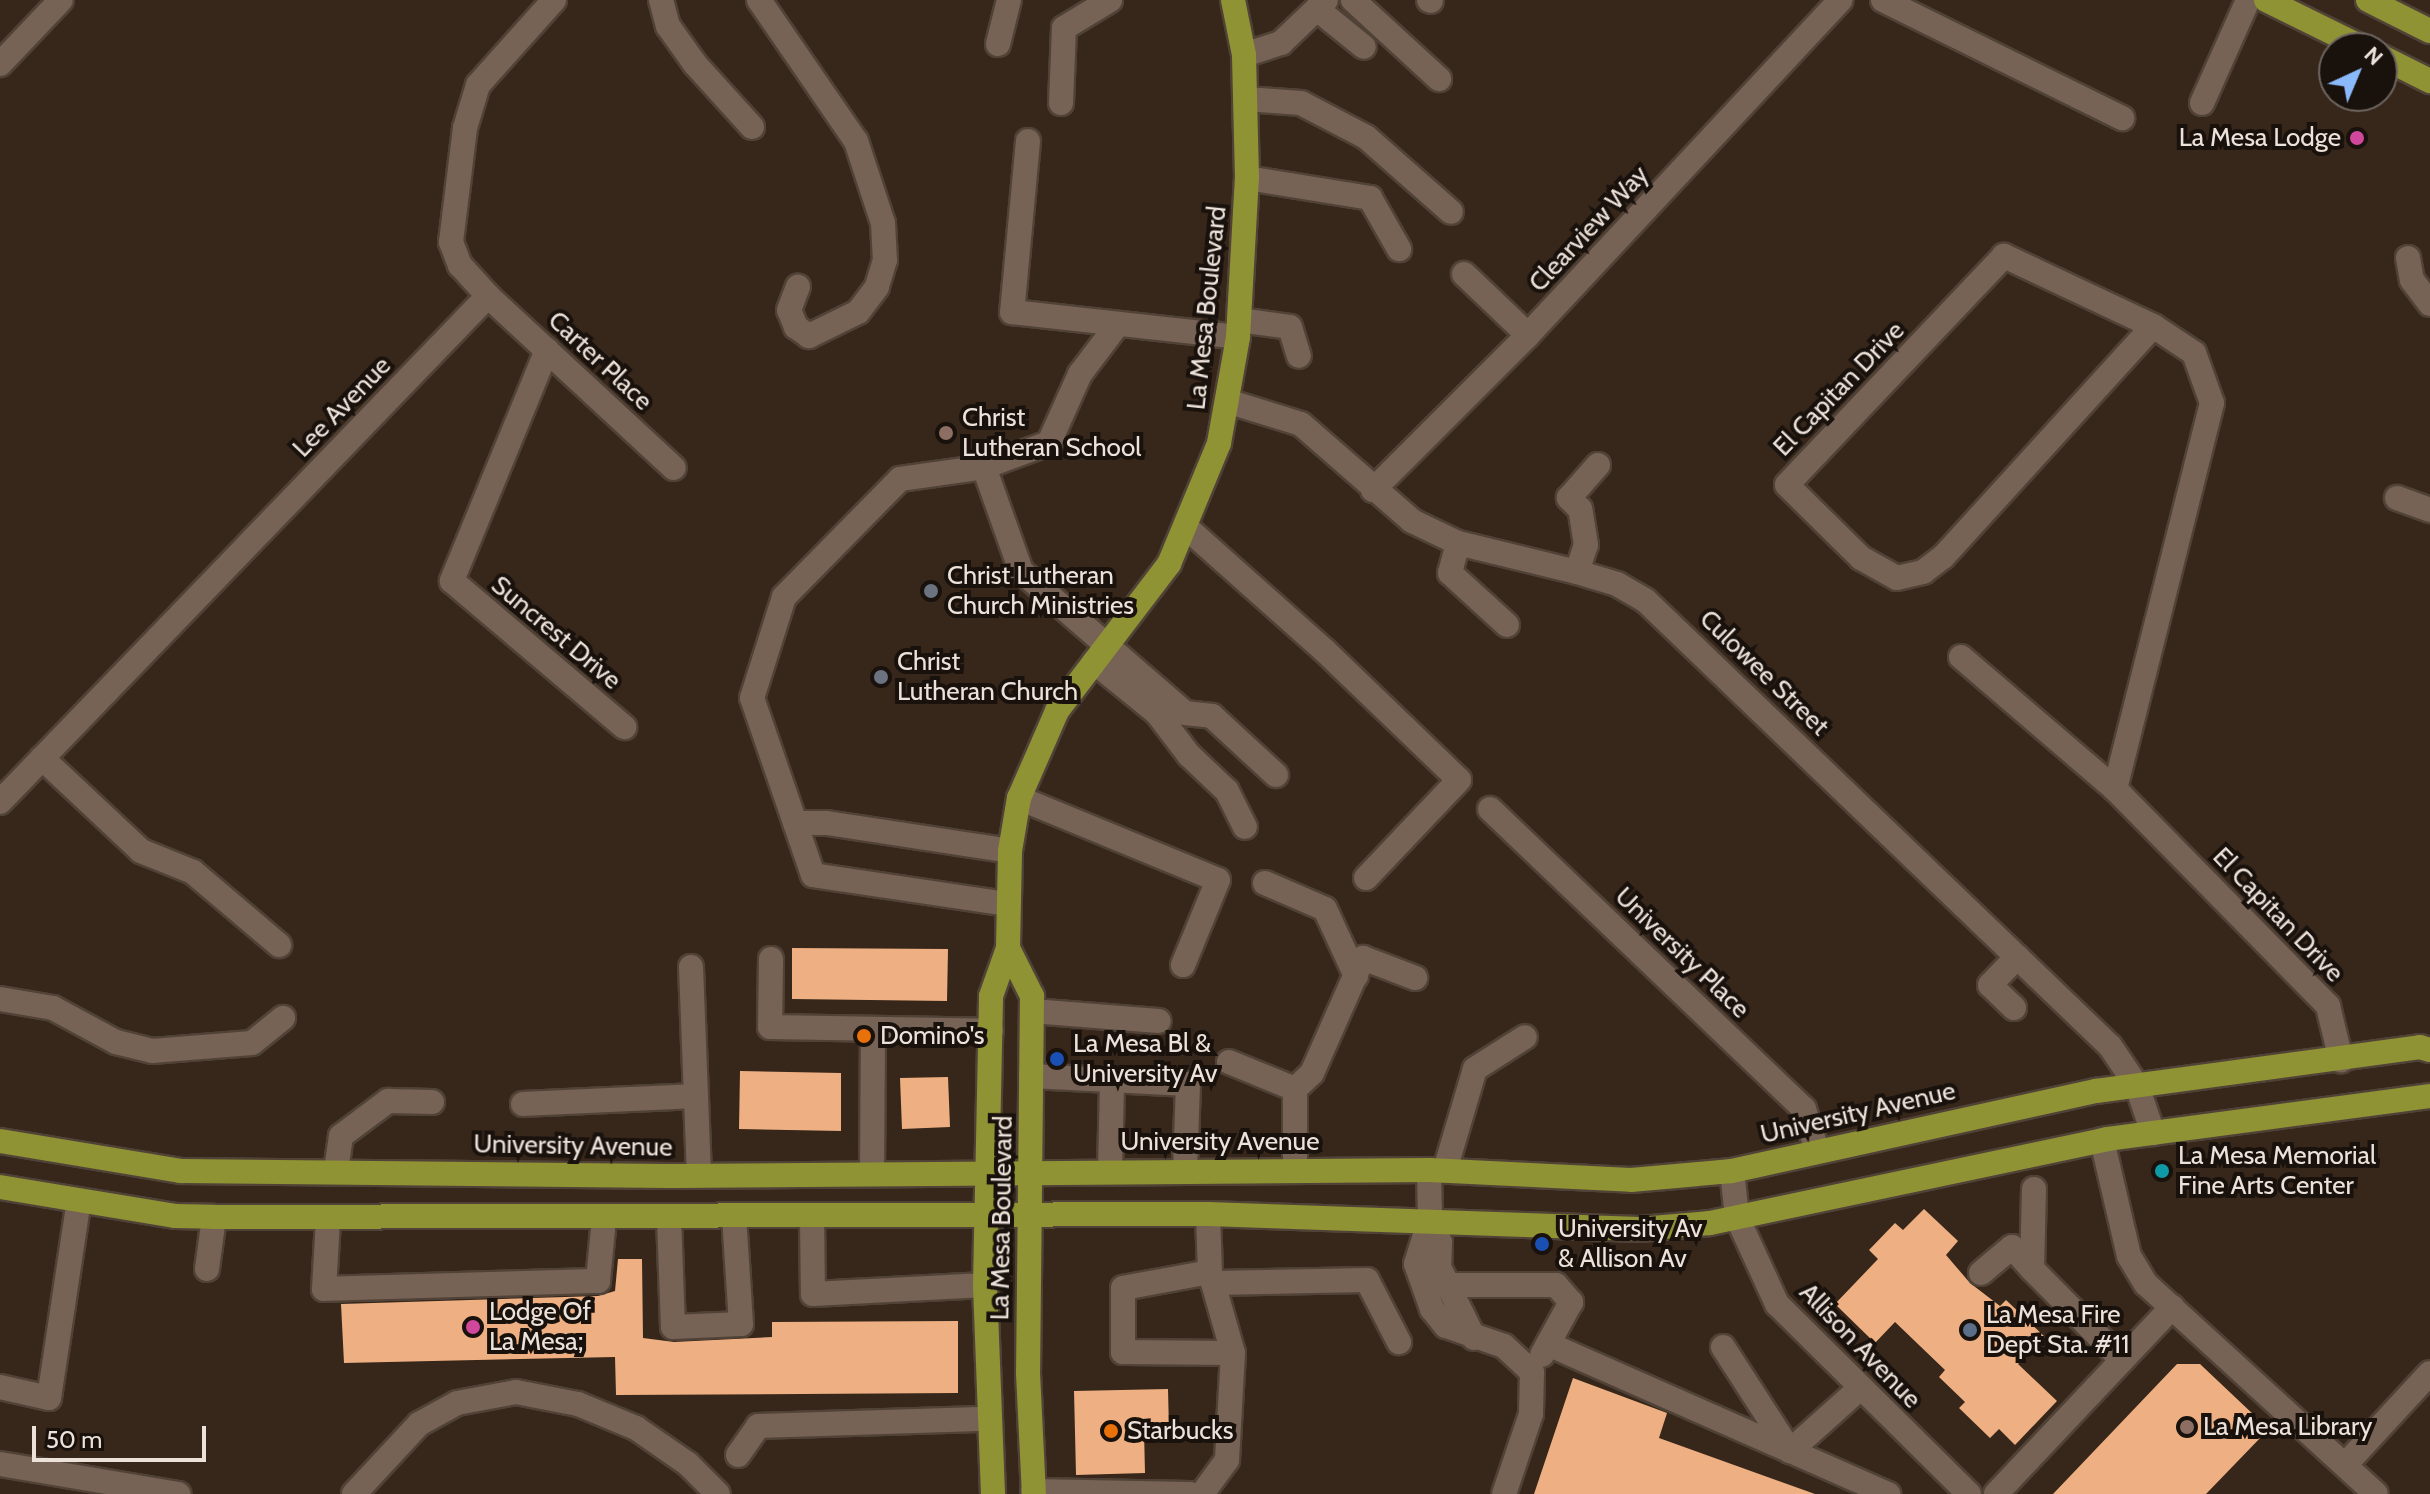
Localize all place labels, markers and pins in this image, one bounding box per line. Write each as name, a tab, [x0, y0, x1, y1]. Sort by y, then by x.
place label: La Mesa Lodge	[2179, 122, 2341, 154]
marker: La Mesa Lodge	[2348, 129, 2366, 147]
place label: Christ Lutheran School	[962, 402, 1141, 464]
marker: Christ Lutheran School	[937, 424, 955, 442]
place label: Christ Lutheran Church Ministries	[947, 560, 1134, 622]
marker: Christ Lutheran Church Ministries	[922, 582, 940, 600]
place label: Christ Lutheran Church	[897, 646, 1078, 708]
marker: Christ Lutheran Church	[872, 668, 890, 686]
place label: Domino's	[880, 1020, 985, 1052]
marker: Domino's	[855, 1027, 873, 1045]
place label: La Mesa Bl & University Av	[1073, 1028, 1217, 1090]
marker: La Mesa Bl & University Av	[1048, 1050, 1066, 1068]
place label: La Mesa Memorial Fine Arts Center	[2178, 1140, 2376, 1202]
marker: La Mesa Memorial Fine Arts Center	[2153, 1162, 2171, 1180]
place label: University Av & Allison Av	[1558, 1213, 1702, 1274]
marker: University Av & Allison Av	[1533, 1235, 1551, 1253]
place label: Lodge Of La Mesa;	[489, 1296, 591, 1358]
place label: La Mesa Fire Dept Sta. #11	[1986, 1299, 2130, 1360]
marker: Lodge Of La Mesa;	[464, 1318, 482, 1336]
marker: La Mesa Fire Dept Sta. #11	[1961, 1321, 1979, 1339]
place label: La Mesa Library	[2203, 1411, 2372, 1443]
place label: Starbucks	[1127, 1415, 1234, 1447]
marker: La Mesa Library	[2178, 1418, 2196, 1436]
marker: Starbucks	[1102, 1422, 1120, 1440]

